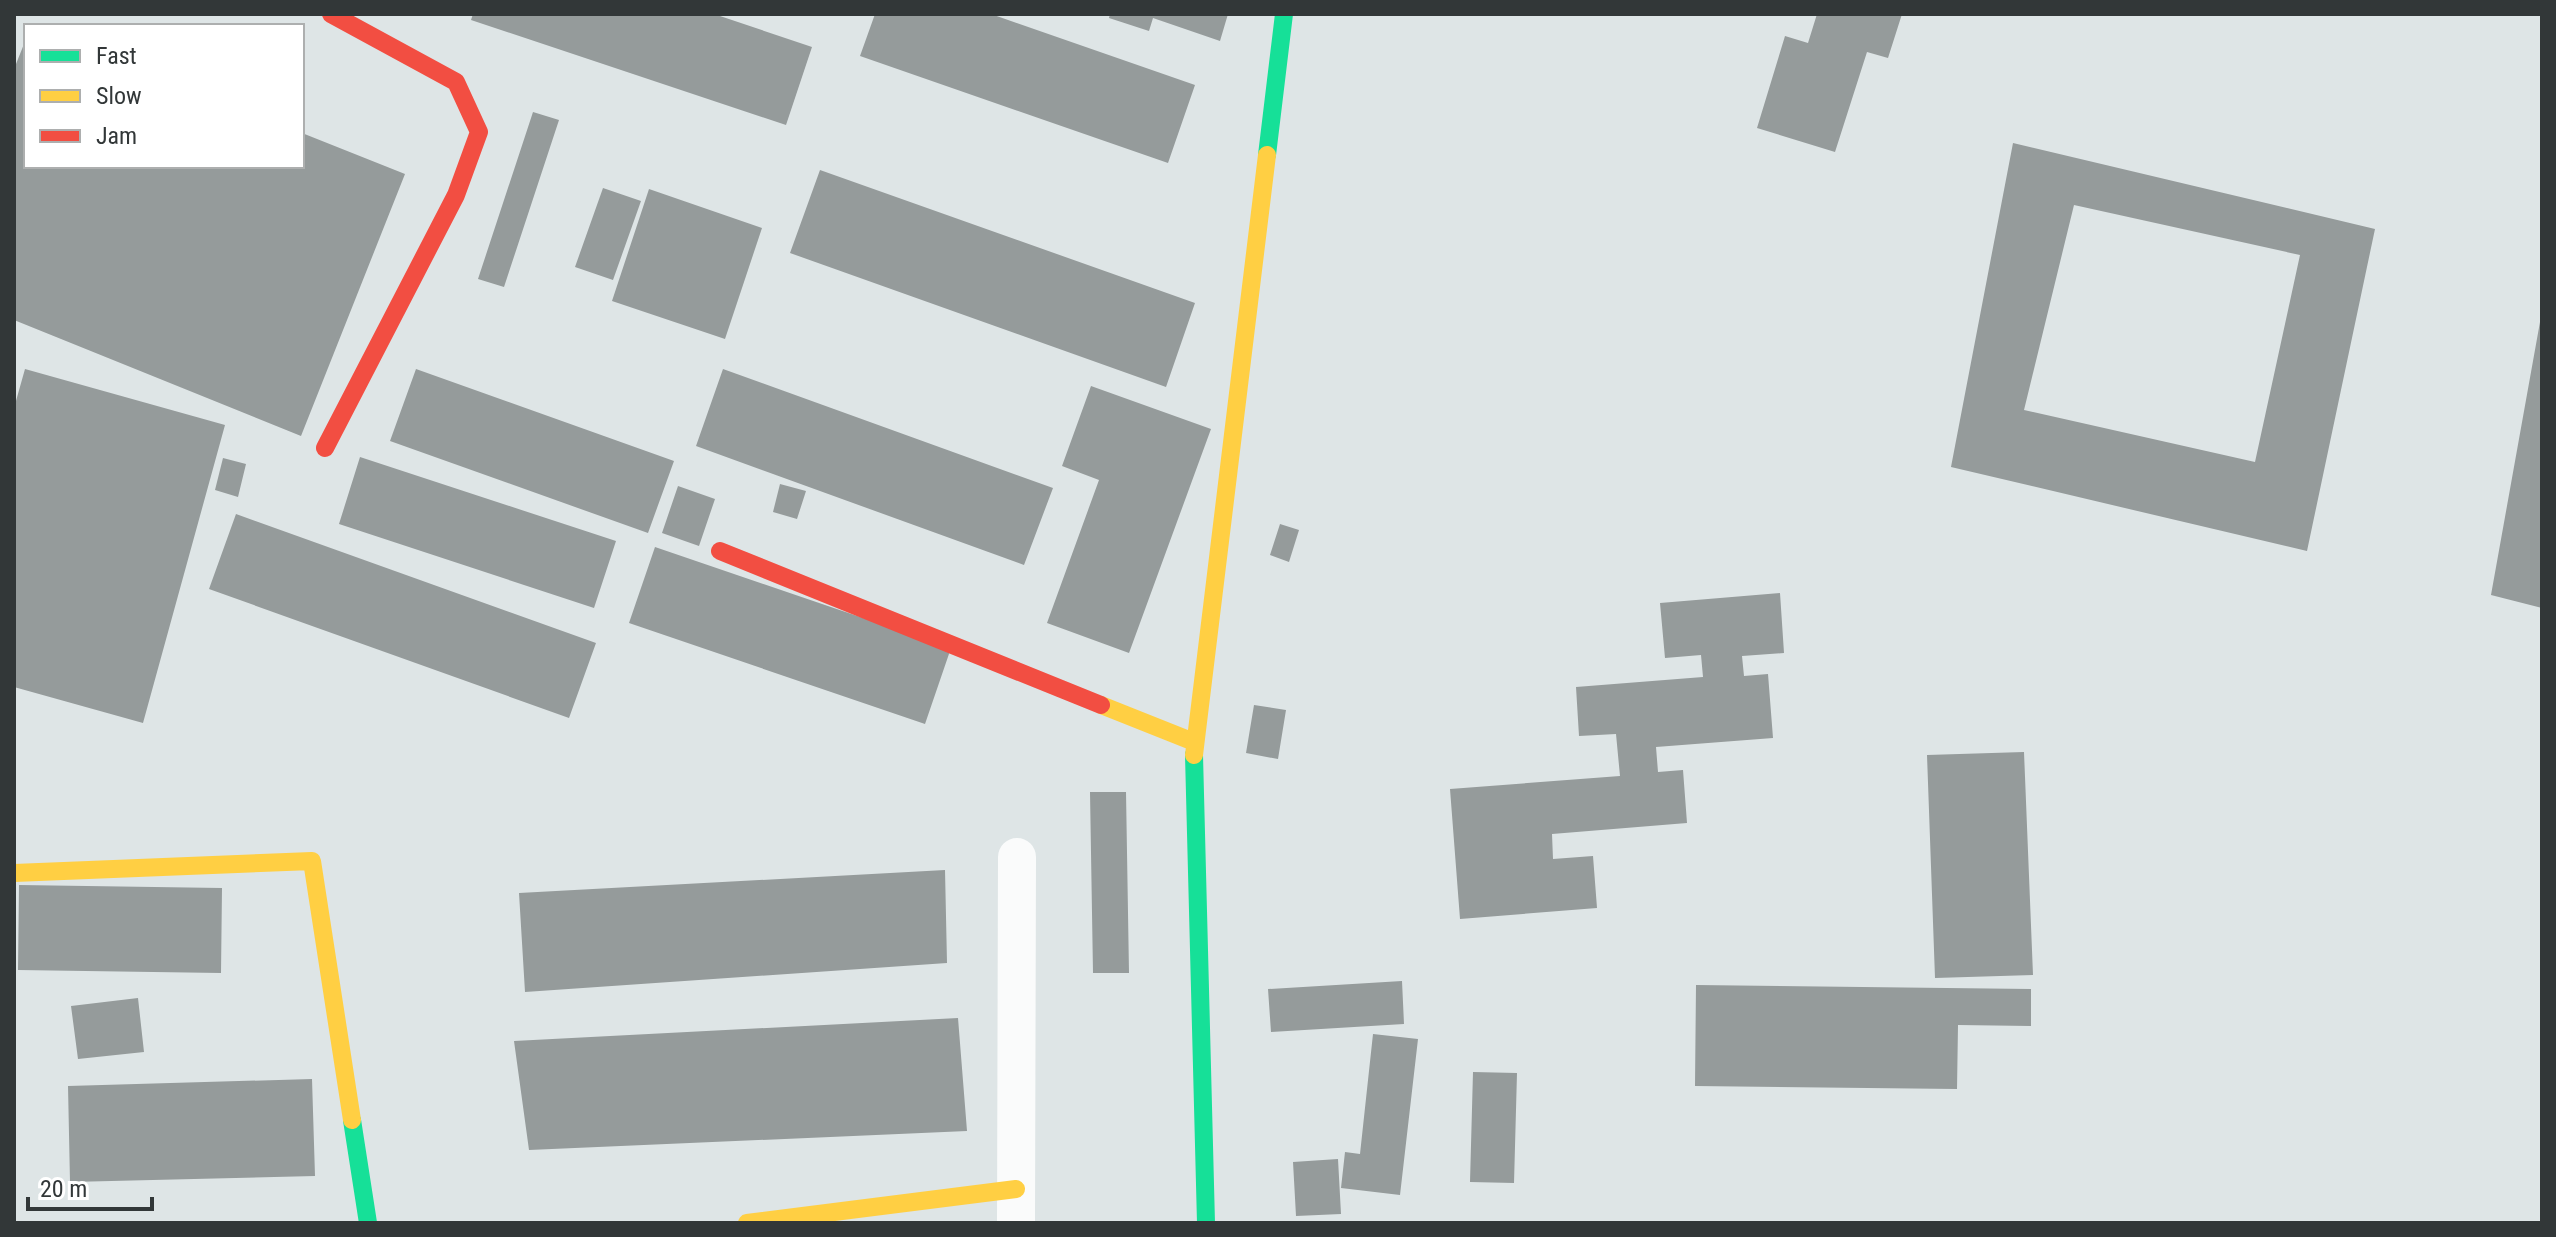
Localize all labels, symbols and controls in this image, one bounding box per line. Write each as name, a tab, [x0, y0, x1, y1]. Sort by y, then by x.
legend	[24, 24, 304, 168]
text: Fast	[96, 42, 137, 70]
text: Slow	[96, 82, 142, 110]
text: Jam	[96, 122, 137, 150]
scale bar	[28, 1161, 152, 1211]
text: 20 m	[40, 1175, 87, 1203]

